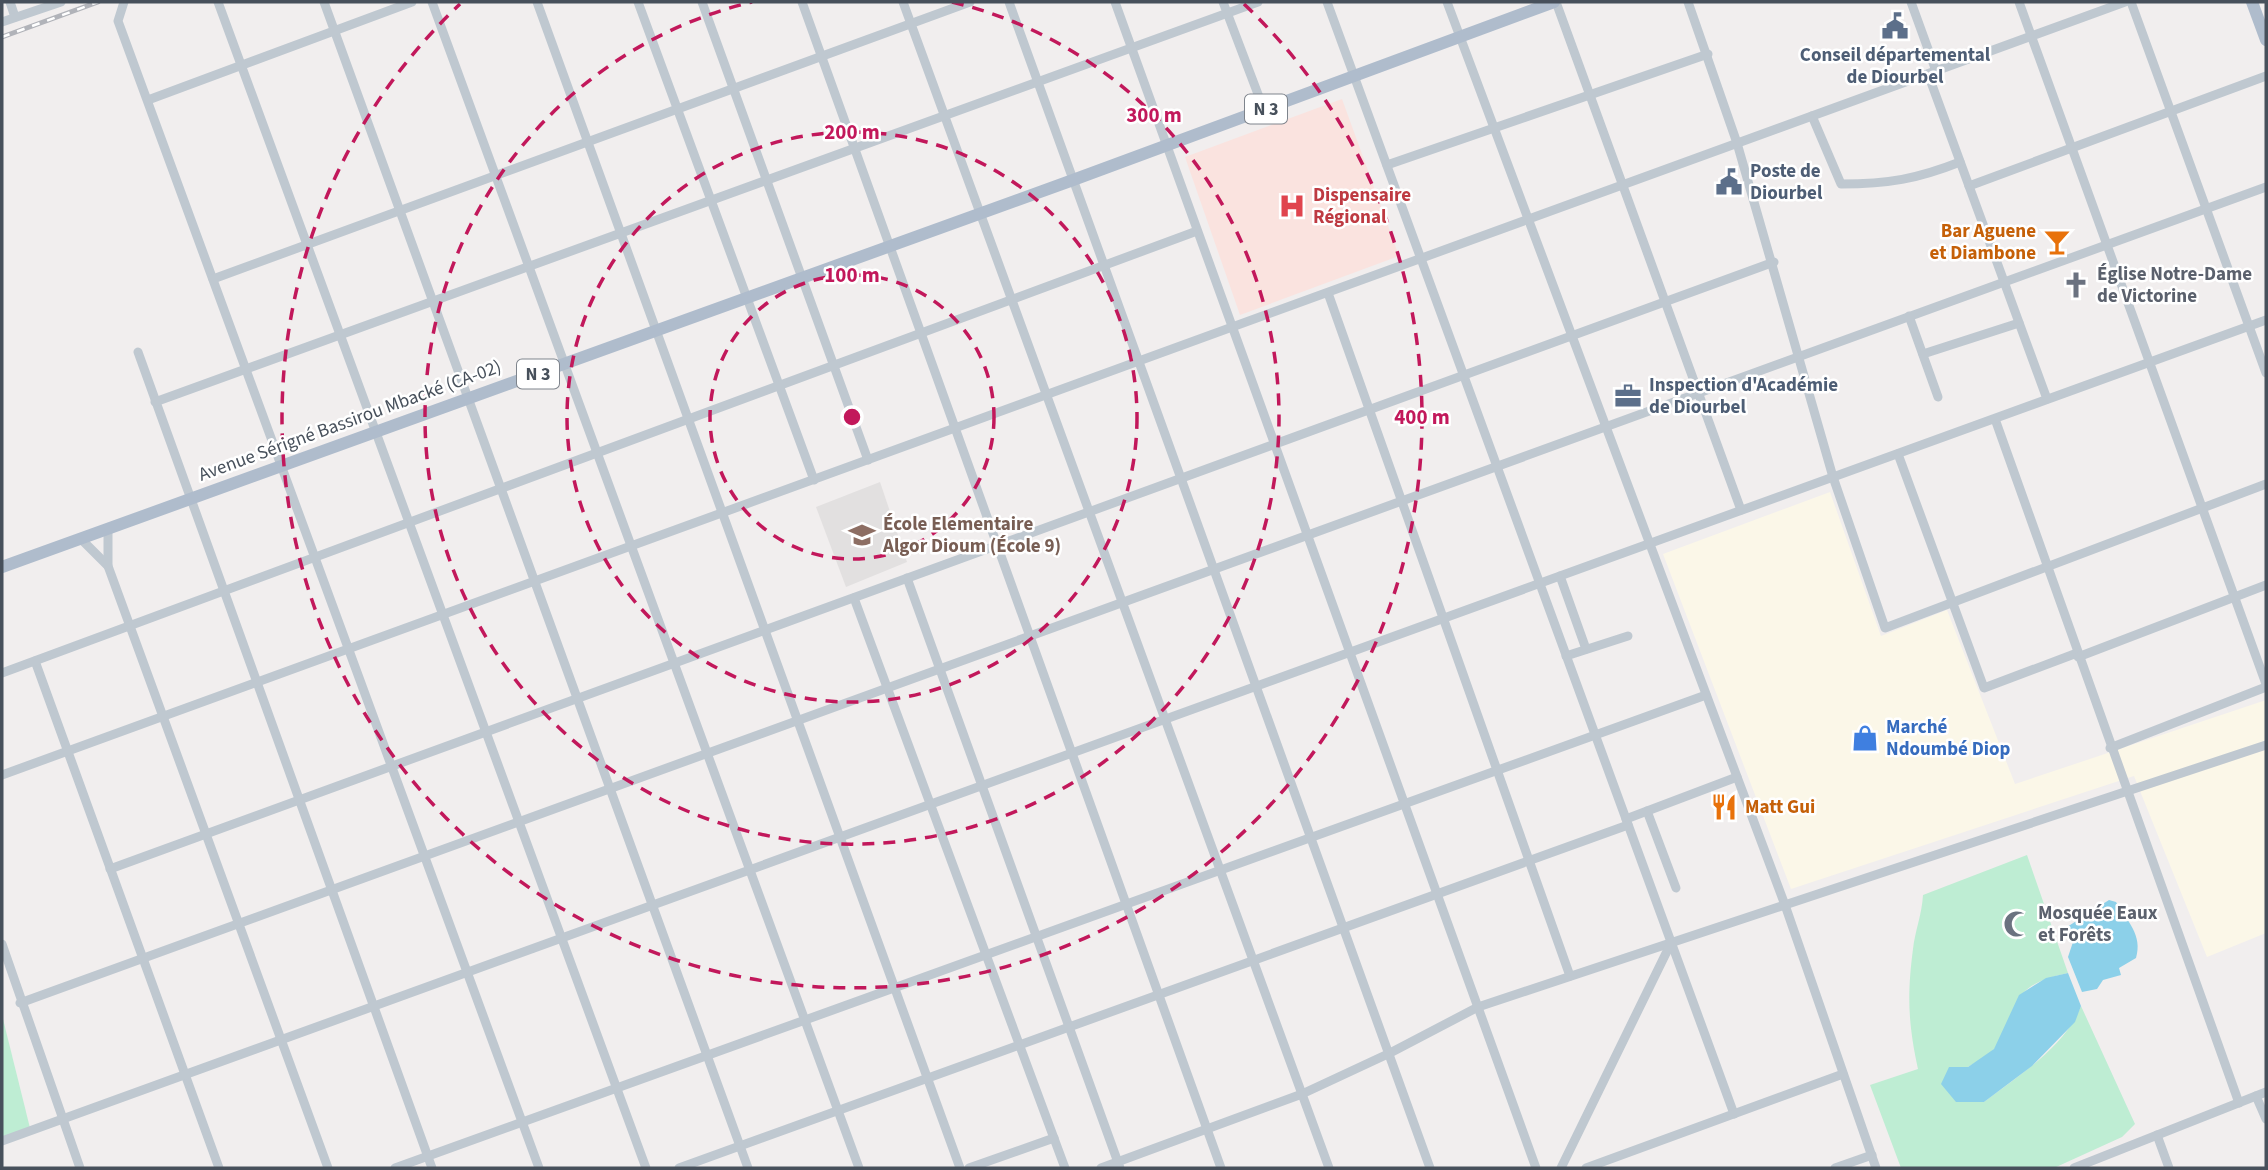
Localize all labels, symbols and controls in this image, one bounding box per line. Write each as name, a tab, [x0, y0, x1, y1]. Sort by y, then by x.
public building icon: Conseil départemental de Diourbel	[1880, 11, 1910, 41]
place label: Conseil départemental de Diourbel	[1800, 42, 1991, 91]
road number: N 3	[1245, 94, 1287, 124]
text: 300 m	[1126, 100, 1182, 130]
text: 200 m	[824, 117, 880, 147]
place label: Poste de Diourbel	[1750, 158, 1823, 207]
public building icon: Poste de Diourbel	[1714, 167, 1744, 197]
place label: Dispensaire Régional	[1313, 182, 1411, 231]
hospital icon: Dispensaire Régional	[1277, 191, 1307, 221]
place label: Bar Aguene et Diambone	[1930, 218, 2036, 267]
bar icon: Bar Aguene et Diambone	[2042, 227, 2072, 257]
text: 100 m	[824, 260, 880, 290]
place label: Église Notre-Dame de Victorine	[2097, 261, 2252, 310]
church icon: Église Notre-Dame de Victorine	[2061, 270, 2091, 300]
street label: Avenue Sérigné Bassirou Mbacké (CA-02)	[195, 353, 505, 489]
road number: N 3	[517, 360, 559, 388]
place label: Inspection d'Académie de Diourbel	[1649, 372, 1838, 421]
office icon: Inspection d'Académie de Diourbel	[1613, 381, 1643, 411]
text: 400 m	[1394, 402, 1450, 432]
centre of rings	[840, 405, 864, 429]
place label: École Elementaire Algor Dioum (École 9)	[882, 511, 1061, 560]
school or university icon: École Elementaire Algor Dioum (École 9)	[847, 520, 877, 550]
place label: Marché Ndoumbé Diop	[1886, 714, 2011, 763]
shop icon: Marché Ndoumbé Diop	[1850, 723, 1880, 753]
restaurant icon: Matt Gui	[1709, 792, 1739, 822]
place label: Matt Gui	[1745, 794, 1815, 821]
place label: Mosquée Eaux et Forêts	[2038, 900, 2158, 949]
mosque icon: Mosquée Eaux et Forêts	[2002, 909, 2032, 939]

